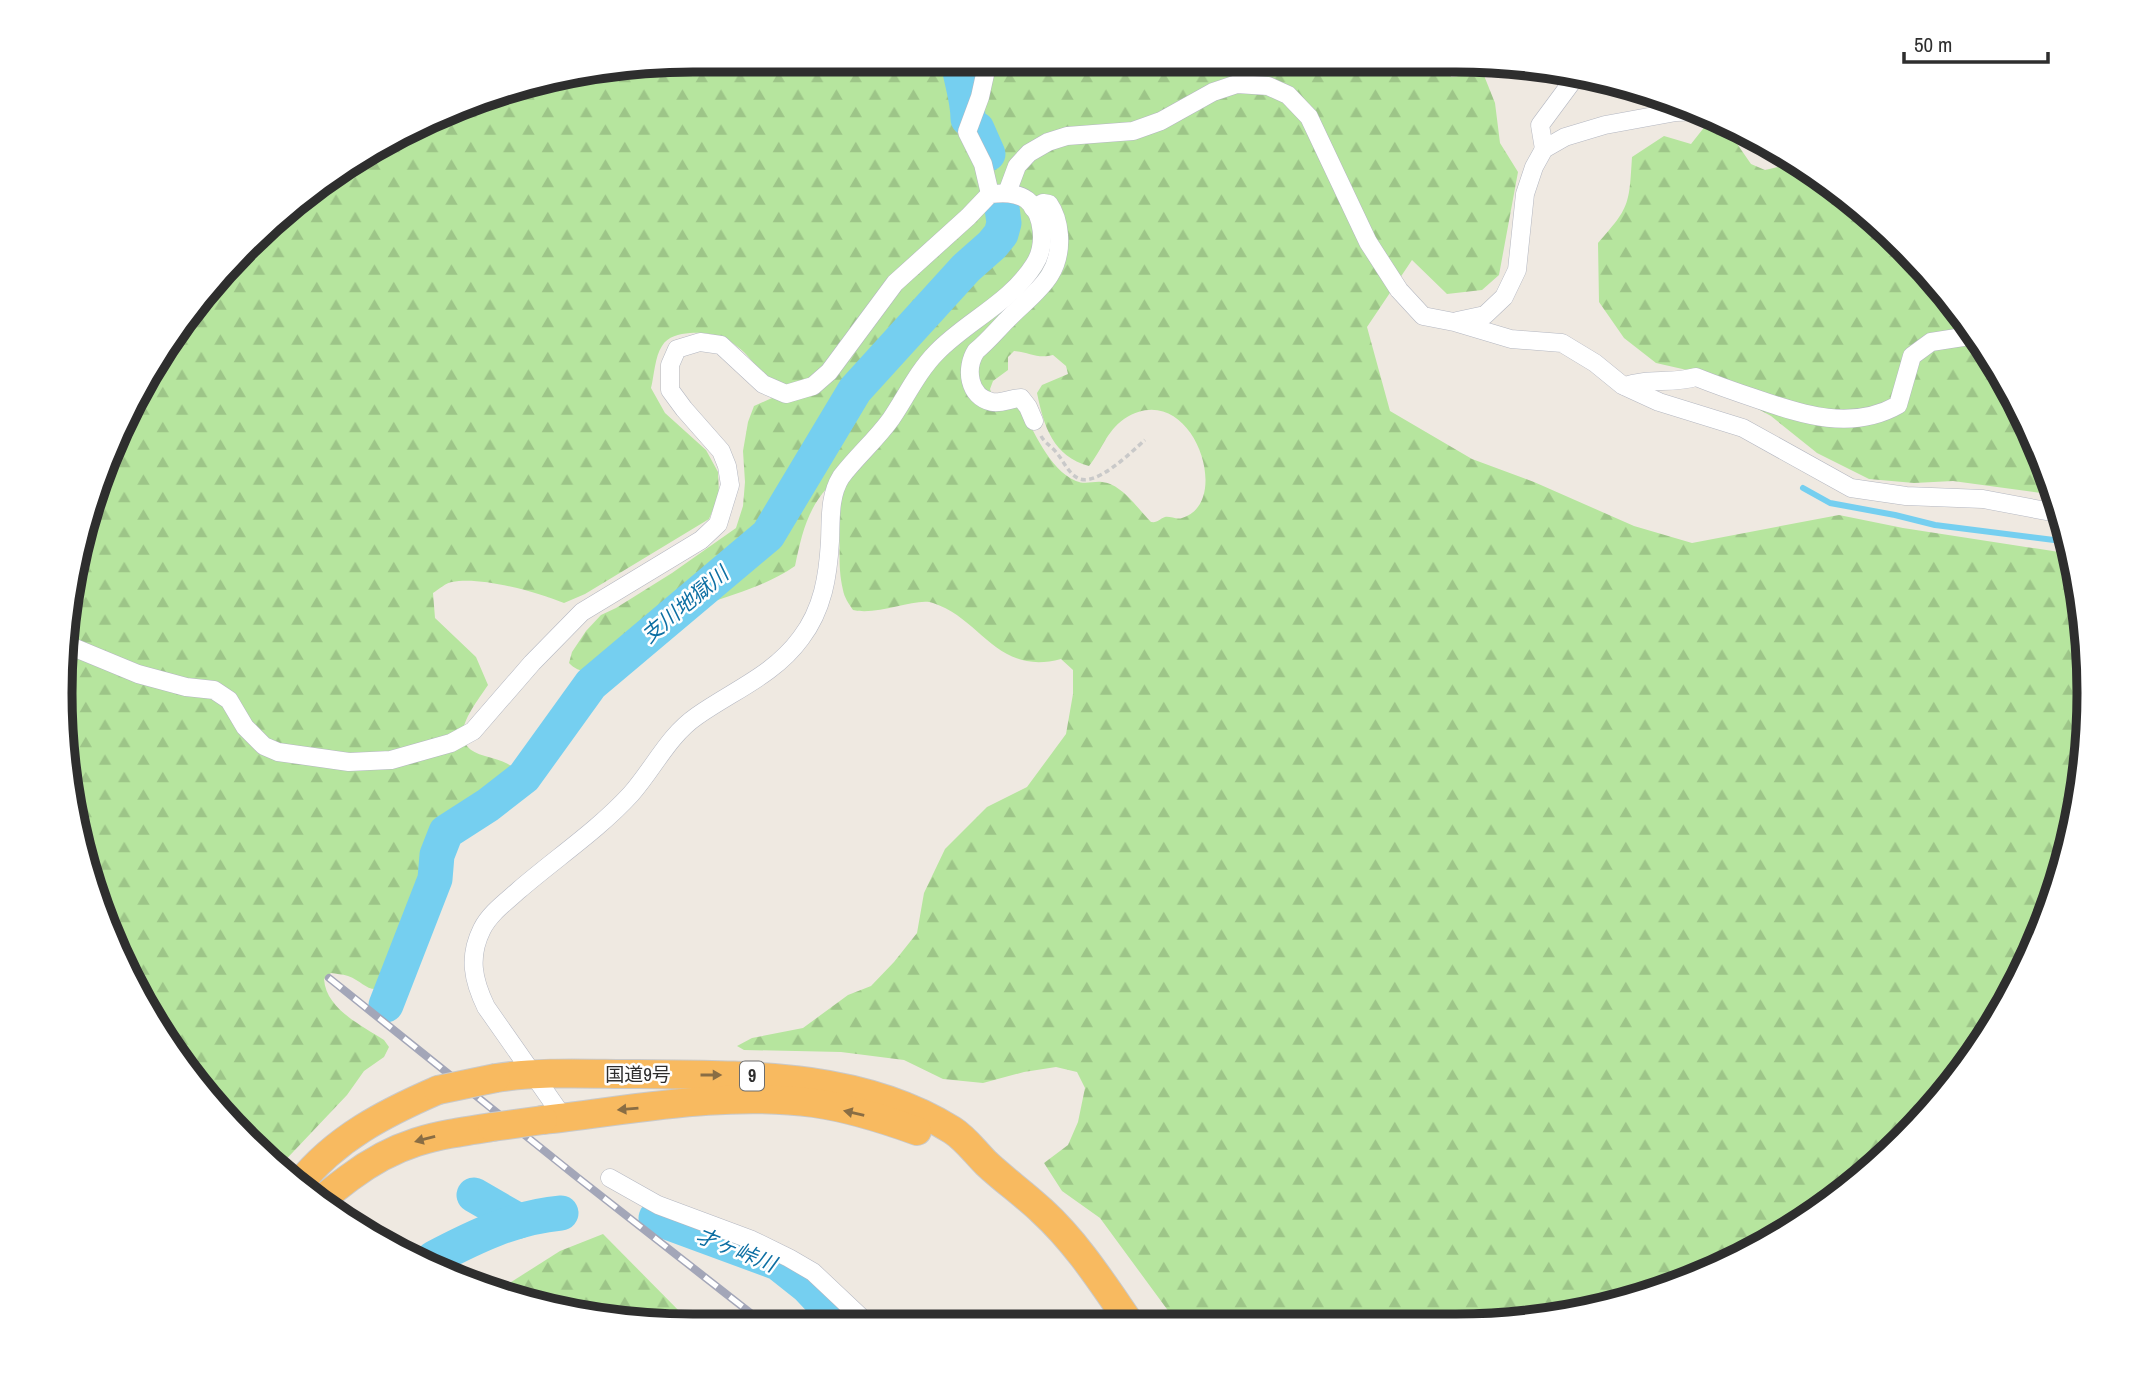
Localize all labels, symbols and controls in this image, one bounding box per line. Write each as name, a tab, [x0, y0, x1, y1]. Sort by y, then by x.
scale bar	[1904, 21, 2048, 65]
text: 50 m	[1914, 30, 1952, 59]
water label: 支川地獄川	[635, 558, 736, 649]
street label: 国道9号	[605, 1061, 671, 1087]
road number: 9	[740, 1062, 764, 1091]
one-way arrow	[700, 1069, 722, 1080]
one-way arrow	[617, 1104, 639, 1115]
one-way arrow	[843, 1107, 865, 1118]
one-way arrow	[414, 1134, 436, 1145]
water label: 才ヶ峠川	[692, 1220, 782, 1279]

